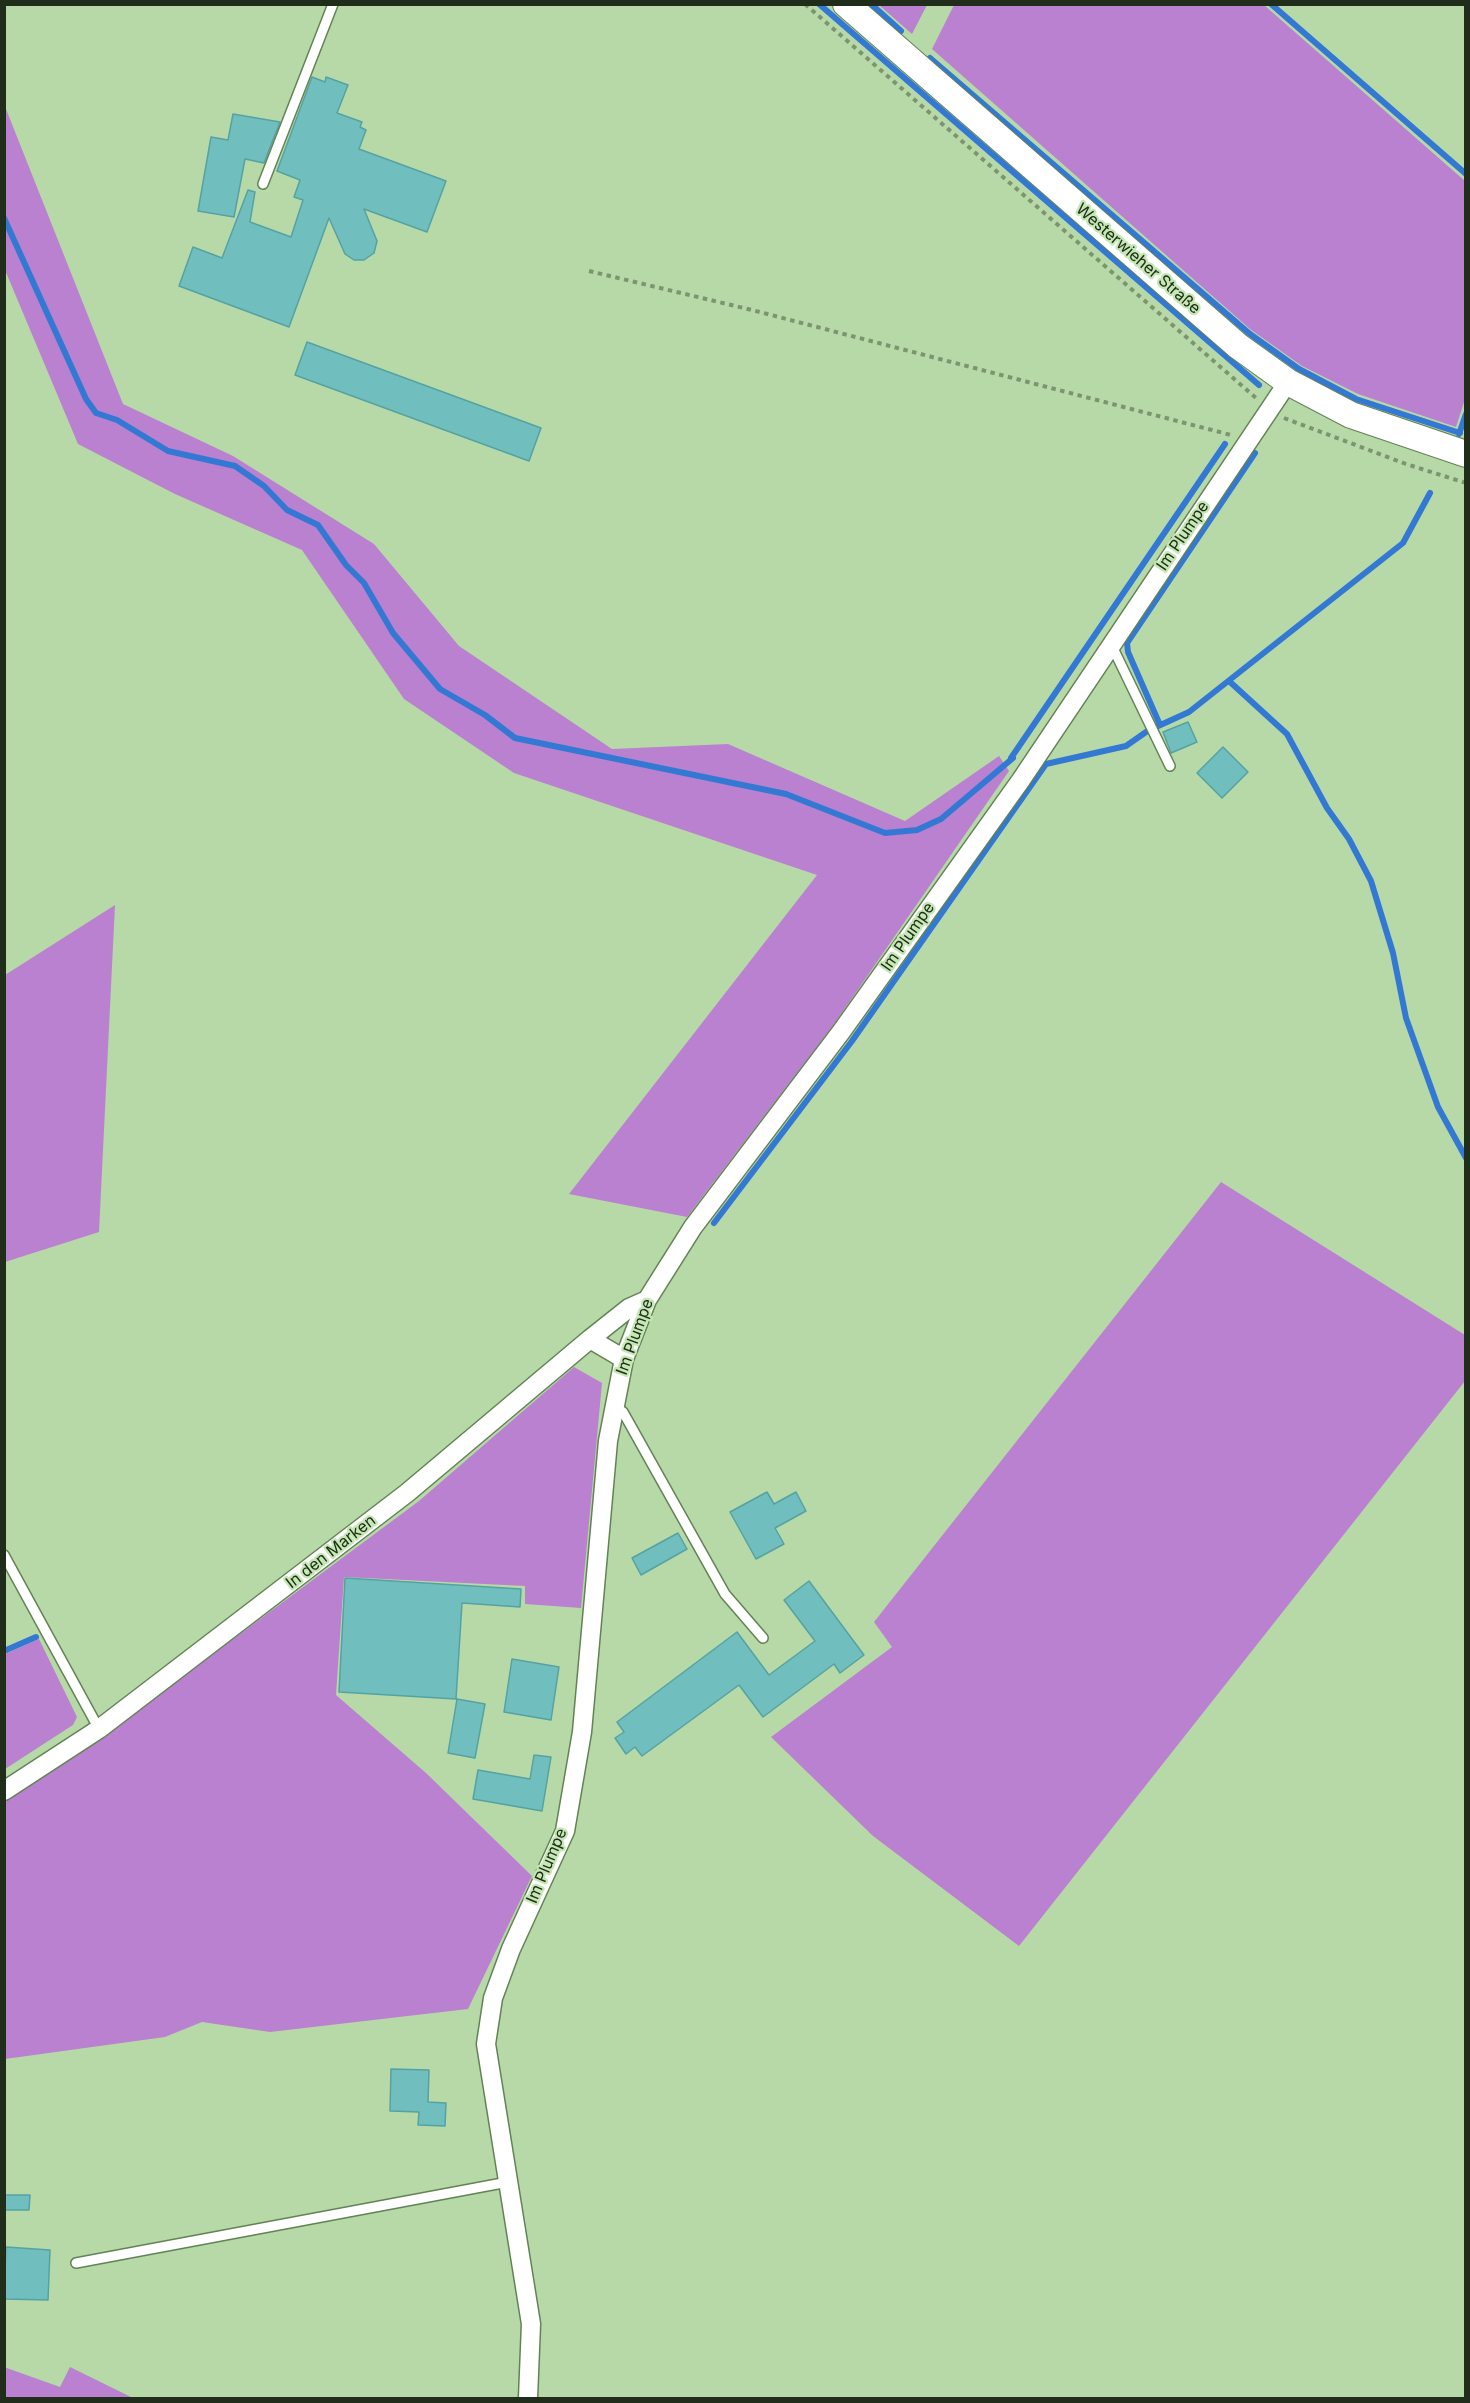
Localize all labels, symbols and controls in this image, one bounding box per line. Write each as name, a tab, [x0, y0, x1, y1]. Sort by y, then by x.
street label: Westerwieher Straße	[1072, 200, 1204, 318]
street label: Im Plumpe	[1153, 498, 1213, 574]
street label: Im Plumpe	[877, 899, 939, 975]
street label: Im Plumpe	[612, 1296, 658, 1378]
street label: In den Marken	[282, 1511, 380, 1593]
street label: Im Plumpe	[523, 1826, 571, 1906]

